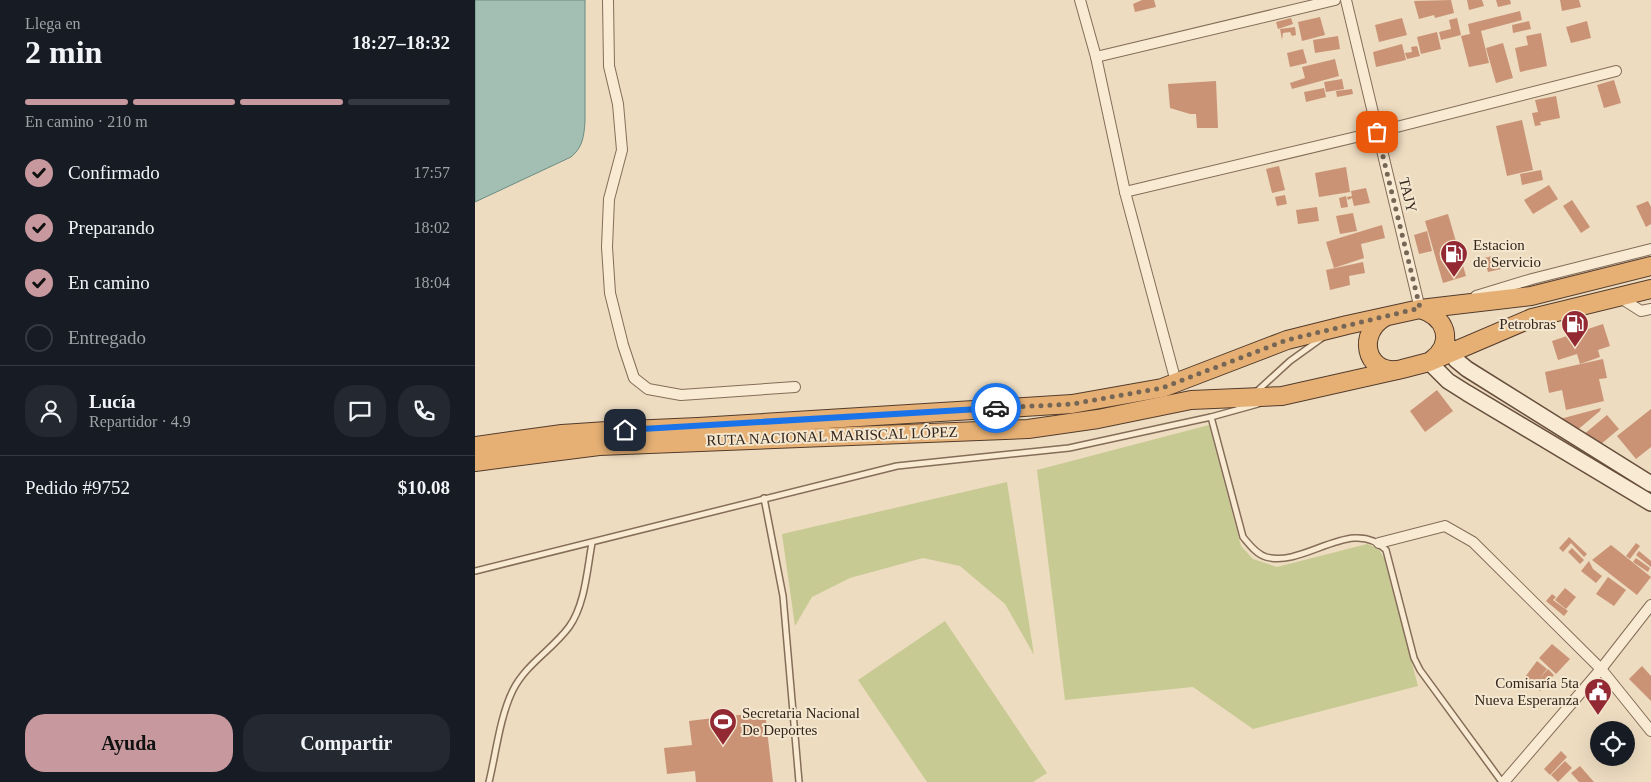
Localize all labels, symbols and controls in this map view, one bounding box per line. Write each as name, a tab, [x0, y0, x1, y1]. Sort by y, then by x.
text: Llega en	[25, 15, 81, 32]
text: 18:27–18:32	[352, 32, 450, 53]
text: 2 min	[25, 34, 102, 70]
pin	[1356, 111, 1398, 153]
text: En camino · 210 m	[25, 113, 148, 130]
icon: bag	[1363, 118, 1391, 146]
icon: check	[25, 159, 53, 187]
text: Confirmado	[68, 162, 160, 183]
text: 17:57	[414, 164, 450, 181]
street label: TAJY	[1396, 176, 1420, 214]
icon: check	[25, 214, 53, 242]
text: Preparando	[68, 217, 155, 238]
text: 18:02	[414, 219, 450, 236]
place label: Estacion de Servicio	[1473, 237, 1541, 270]
fuel station icon: Estacion de Servicio	[1439, 239, 1469, 278]
icon: check	[25, 269, 53, 297]
text: En camino	[68, 272, 150, 293]
text: 18:04	[414, 274, 450, 291]
fuel station icon: Petrobras	[1560, 309, 1590, 348]
place label: Petrobras	[1499, 316, 1556, 332]
text: Entregado	[68, 327, 146, 348]
courier	[971, 383, 1021, 433]
button: person	[25, 385, 77, 437]
button: chat	[334, 385, 386, 437]
button: phone	[398, 385, 450, 437]
text: Lucía	[89, 391, 135, 412]
icon: car	[982, 394, 1010, 422]
pin	[604, 409, 646, 451]
text: Repartidor · 4.9	[89, 413, 191, 430]
icon: home	[611, 416, 639, 444]
street label: RUTA NACIONAL MARISCAL LÓPEZ	[706, 424, 958, 448]
text: Pedido #9752	[25, 477, 130, 498]
text: $10.08	[398, 477, 450, 498]
place label: Comisaría 5ta Nueva Esperanza	[1474, 675, 1579, 708]
public building icon: Comisaría 5ta Nueva Esperanza	[1583, 677, 1613, 716]
place label: Secretaria Nacional De Deportes	[742, 705, 860, 738]
sports icon: Secretaria Nacional De Deportes	[708, 707, 738, 746]
button: Ayuda	[25, 714, 233, 772]
button: Compartir	[243, 714, 450, 772]
map controls	[1590, 721, 1635, 766]
button: locate	[1590, 721, 1635, 766]

